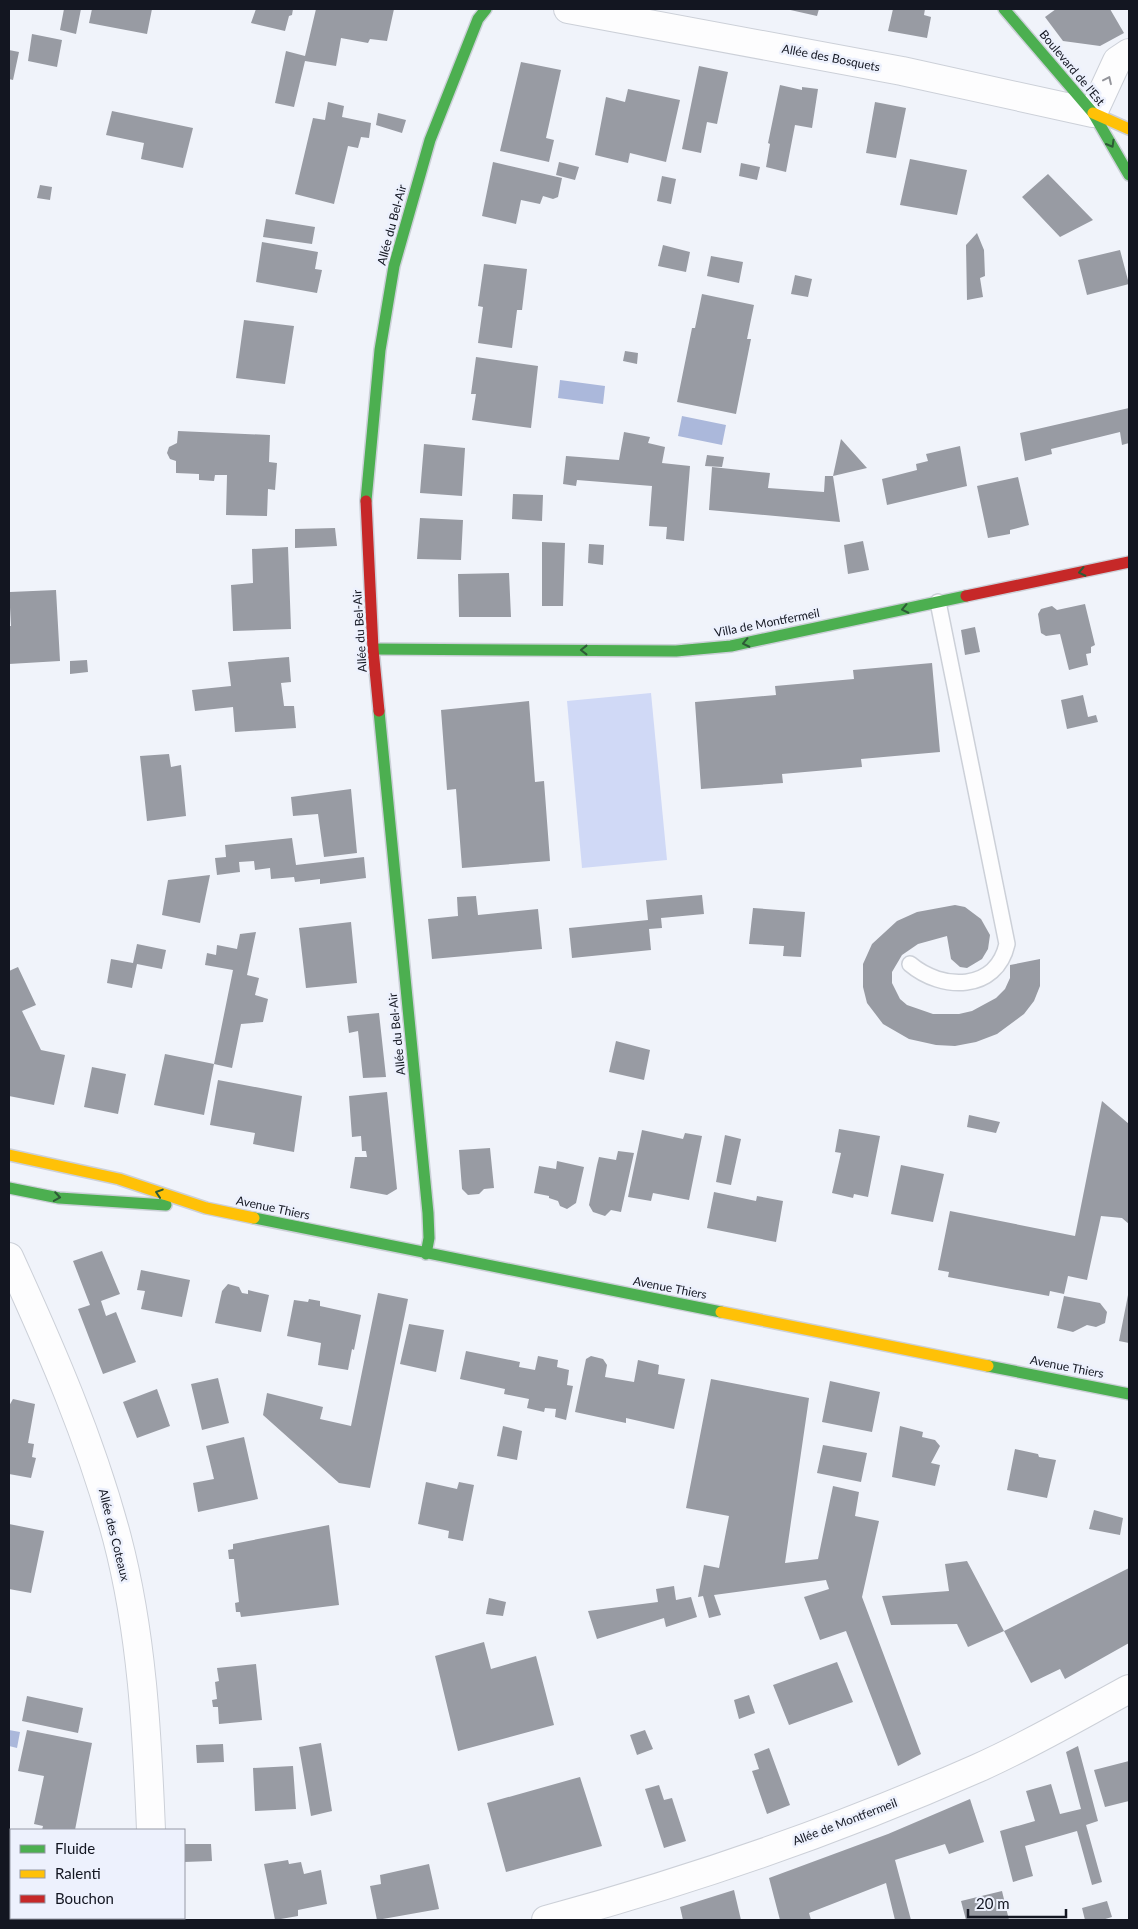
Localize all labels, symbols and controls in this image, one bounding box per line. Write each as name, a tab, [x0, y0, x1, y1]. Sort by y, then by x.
street label: Boulevard de l'Est	[1036, 27, 1109, 109]
street label: Allée des Bosquets	[781, 41, 881, 74]
one-way arrow	[1102, 76, 1112, 85]
one-way arrow	[1105, 139, 1115, 148]
street label: Allée du Bel-Air	[374, 182, 410, 267]
one-way arrow	[1077, 567, 1086, 577]
street label: Allée du Bel-Air	[349, 589, 370, 673]
one-way arrow	[901, 604, 910, 614]
street label: Villa de Montfermeil	[713, 605, 821, 640]
one-way arrow	[742, 637, 751, 648]
one-way arrow	[580, 645, 588, 656]
street label: Allée du Bel-Air	[385, 992, 408, 1076]
one-way arrow	[156, 1188, 164, 1198]
one-way arrow	[53, 1191, 61, 1202]
street label: Avenue Thiers	[235, 1192, 311, 1223]
street label: Avenue Thiers	[632, 1273, 708, 1302]
street label: Avenue Thiers	[1029, 1352, 1105, 1381]
street label: Allée des Coteaux	[96, 1487, 133, 1583]
street label: Allée de Montfermeil	[790, 1795, 899, 1848]
legend	[10, 1829, 185, 1919]
text: Fluide	[55, 1839, 95, 1857]
text: Ralenti	[55, 1864, 101, 1882]
scale bar	[968, 1886, 1066, 1918]
text: Bouchon	[55, 1889, 114, 1907]
text: 20 m	[976, 1894, 1010, 1912]

